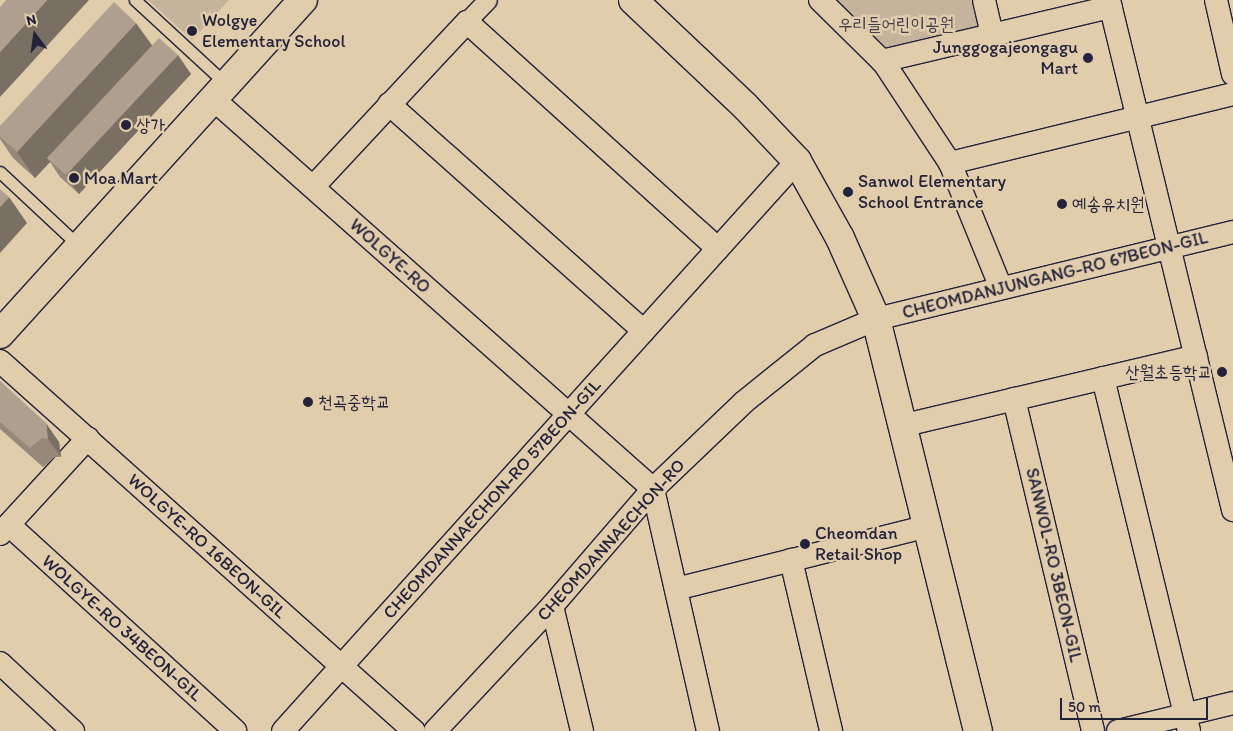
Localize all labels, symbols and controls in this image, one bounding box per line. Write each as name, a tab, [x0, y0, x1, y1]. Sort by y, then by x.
north arrow	[10, 10, 60, 60]
place label: Wolgye Elementary School	[202, 10, 346, 52]
text: N	[25, 11, 38, 29]
park label: 우리들어린이공원	[838, 13, 954, 35]
marker: Wolgye Elementary School	[186, 25, 198, 37]
place label: Junggogajeongagu Mart	[933, 37, 1078, 80]
marker: Junggogajeongagu Mart	[1082, 52, 1094, 64]
place label: 상가	[136, 114, 165, 136]
marker: 상가	[120, 119, 132, 131]
place label: Moa Mart	[84, 167, 158, 189]
place label: Sanwol Elementary School Entrance	[858, 171, 1006, 213]
marker: Moa Mart	[68, 172, 80, 184]
marker: Sanwol Elementary School Entrance	[842, 186, 854, 198]
place label: 예송유치원	[1072, 193, 1144, 215]
marker: 예송유치원	[1056, 198, 1068, 210]
street label: WOLGYE-RO	[345, 214, 435, 298]
street label: CHEOMDANJUNGANG-RO 67BEON-GIL	[900, 227, 1210, 323]
place label: 산월초등학교	[1125, 361, 1212, 383]
marker: 산월초등학교	[1216, 366, 1228, 378]
street label: CHEOMDANNAECHON-RO 57BEON-GIL	[379, 375, 605, 623]
place label: 천곡중학교	[318, 391, 390, 413]
marker: 천곡중학교	[302, 396, 314, 408]
street label: CHEOMDANNAECHON-RO	[532, 455, 690, 625]
street label: SANWOL-RO 3BEON-GIL	[1021, 466, 1087, 664]
street label: WOLGYE-RO 16BEON-GIL	[123, 469, 291, 623]
place label: Cheomdan Retail Shop	[815, 523, 902, 566]
marker: Cheomdan Retail Shop	[799, 538, 811, 550]
street label: WOLGYE-RO 34BEON-GIL	[37, 550, 207, 706]
scale bar	[1063, 688, 1210, 720]
text: 50 m	[1068, 698, 1101, 716]

